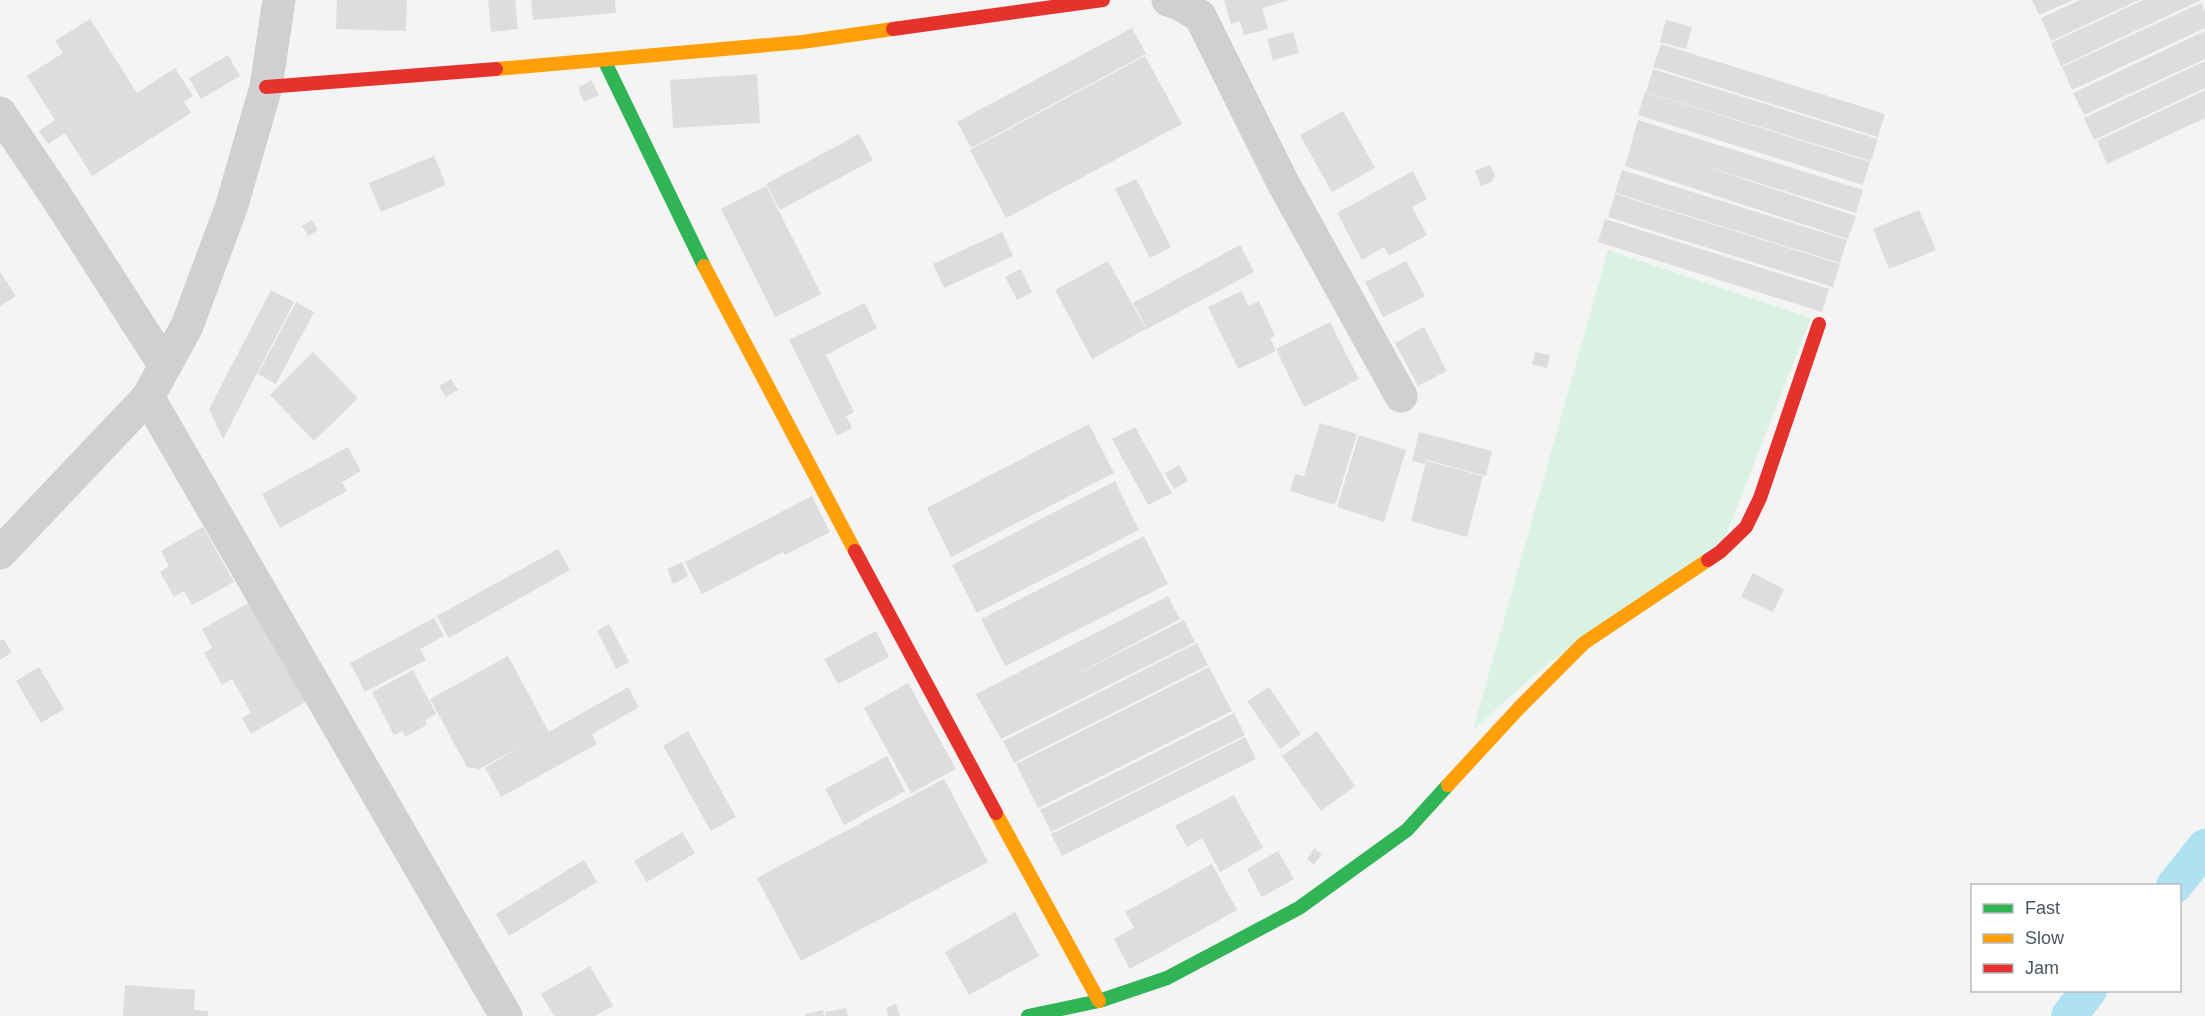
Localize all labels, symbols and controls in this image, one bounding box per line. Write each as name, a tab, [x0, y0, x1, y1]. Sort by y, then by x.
legend	[1971, 884, 2181, 992]
text: Fast	[2025, 898, 2060, 918]
text: Slow	[2025, 928, 2065, 948]
text: Jam	[2025, 958, 2059, 978]

